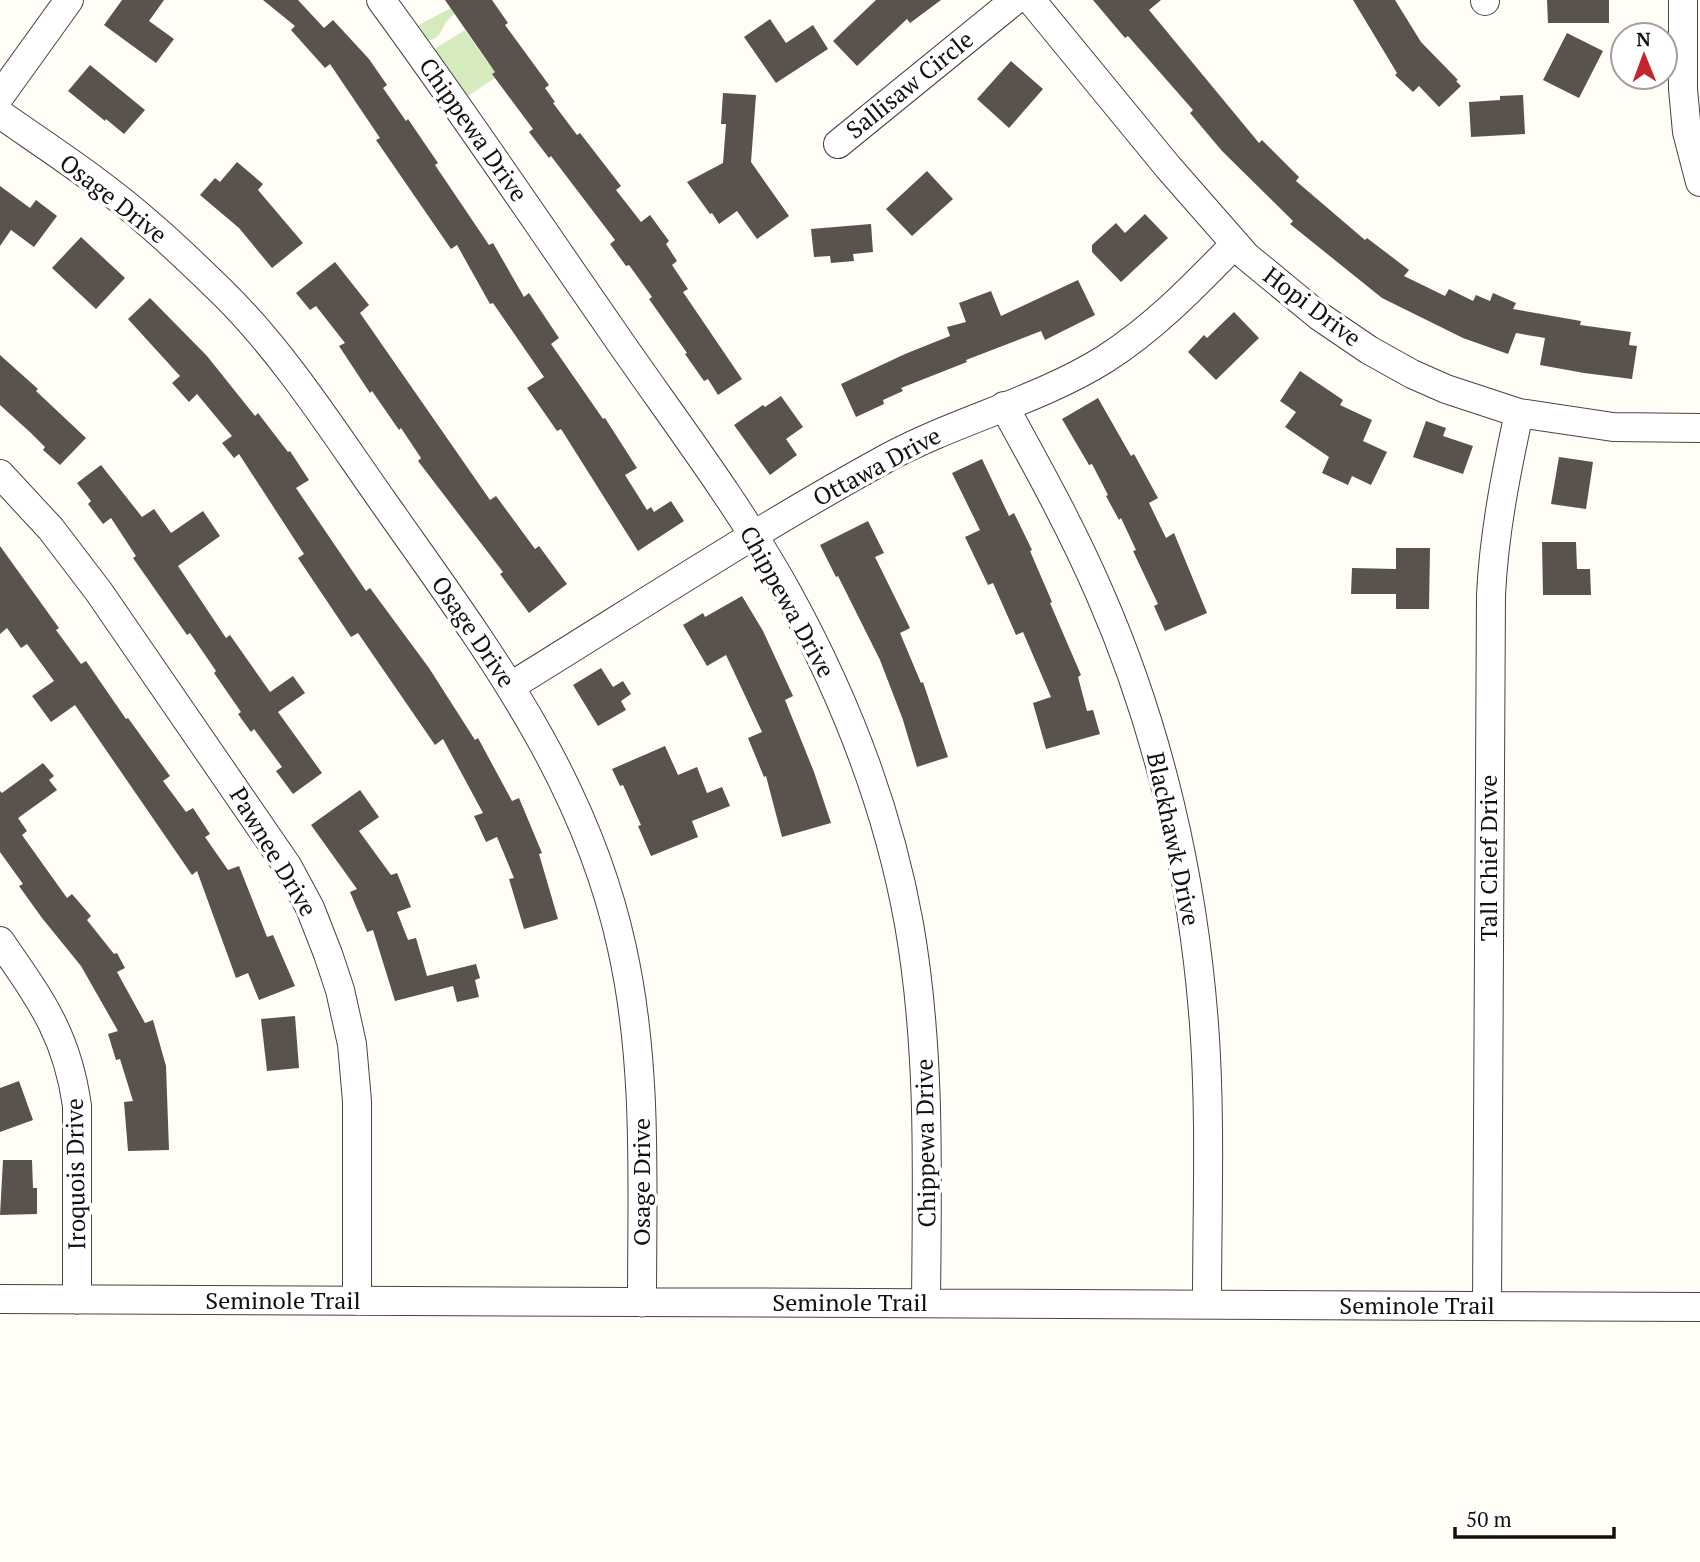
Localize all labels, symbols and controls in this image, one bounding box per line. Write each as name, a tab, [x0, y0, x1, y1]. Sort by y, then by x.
north arrow	[1609, 21, 1679, 91]
street label: Sallisaw Circle	[839, 23, 980, 145]
text: N	[1636, 26, 1652, 51]
street label: Chippewa Drive	[412, 51, 535, 208]
street label: Osage Drive	[53, 146, 174, 250]
street label: Hopi Drive	[1257, 259, 1368, 353]
street label: Ottawa Drive	[807, 419, 946, 513]
street label: Chippewa Drive	[733, 520, 843, 683]
street label: Osage Drive	[425, 569, 523, 693]
street label: Blackhawk Drive	[1140, 749, 1208, 929]
street label: Tall Chief Drive	[1472, 775, 1504, 941]
street label: Pawnee Drive	[223, 781, 325, 922]
street label: Chippewa Drive	[908, 1058, 942, 1228]
street label: Iroquois Drive	[58, 1098, 92, 1250]
street label: Osage Drive	[625, 1118, 657, 1246]
street label: Seminole Trail	[205, 1284, 361, 1316]
street label: Seminole Trail	[772, 1286, 928, 1318]
street label: Seminole Trail	[1339, 1289, 1495, 1321]
scale bar	[1455, 1496, 1614, 1540]
text: 50 m	[1466, 1505, 1512, 1533]

